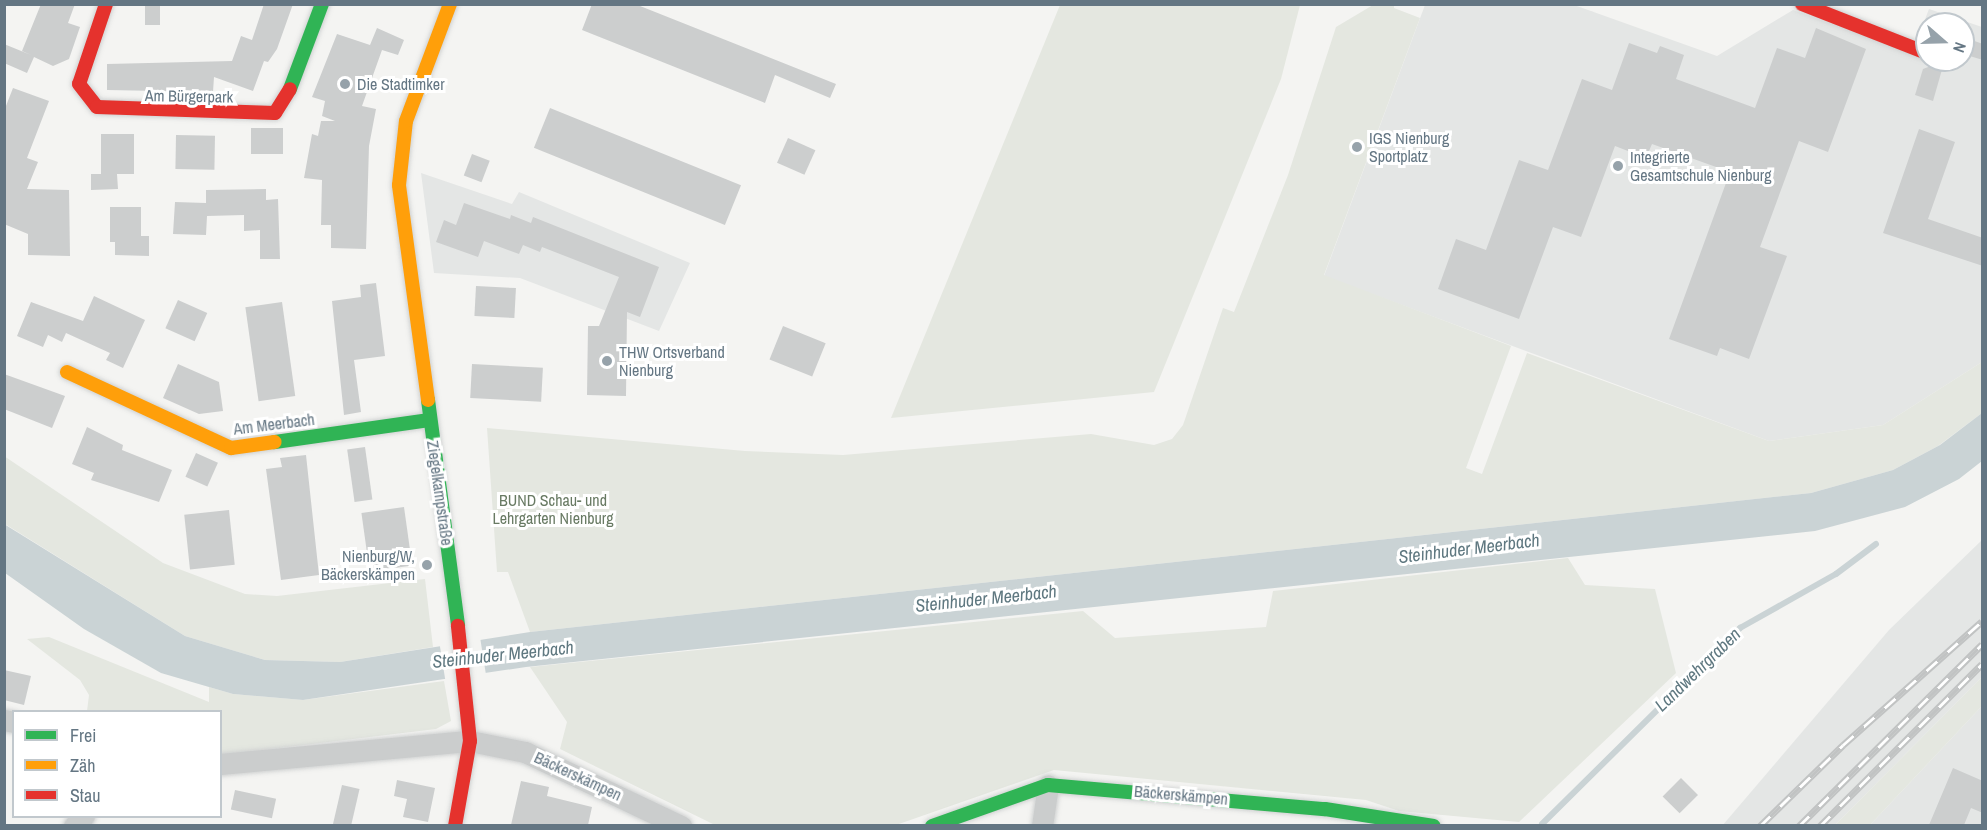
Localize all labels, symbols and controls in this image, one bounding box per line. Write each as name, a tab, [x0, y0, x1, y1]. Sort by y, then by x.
north arrow	[1915, 12, 1975, 72]
text: N	[1948, 39, 1972, 56]
place label: Die Stadtimker	[357, 74, 445, 94]
marker: Die Stadtimker	[338, 77, 352, 91]
street label: Am Bürgerpark	[145, 86, 233, 106]
place label: IGS Nienburg Sportplatz	[1369, 128, 1449, 166]
marker: IGS Nienburg Sportplatz	[1350, 140, 1364, 154]
place label: Integrierte Gesamtschule Nienburg	[1630, 147, 1771, 185]
marker: Integrierte Gesamtschule Nienburg	[1611, 159, 1625, 173]
place label: THW Ortsverband Nienburg	[619, 342, 725, 380]
marker: THW Ortsverband Nienburg	[600, 354, 614, 368]
street label: Am Meerbach	[232, 409, 316, 439]
street label: Ziegelkampstraße	[423, 439, 457, 547]
park label: BUND Schau- und Lehrgarten Nienburg	[492, 490, 614, 528]
water label: Steinhuder Meerbach	[1397, 530, 1541, 568]
place label: Nienburg/W, Bäckerskämpen	[321, 546, 415, 584]
marker: Nienburg/W, Bäckerskämpen	[420, 558, 434, 572]
water label: Steinhuder Meerbach	[914, 581, 1058, 617]
water label: Landwehrgraben	[1651, 624, 1745, 716]
water label: Steinhuder Meerbach	[431, 637, 575, 673]
legend	[12, 710, 222, 818]
text: Frei	[70, 723, 96, 748]
street label: Bäckerskämpen	[531, 747, 625, 805]
text: Zäh	[70, 753, 95, 778]
street label: Bäckerskämpen	[1133, 781, 1229, 809]
text: Stau	[70, 783, 100, 808]

